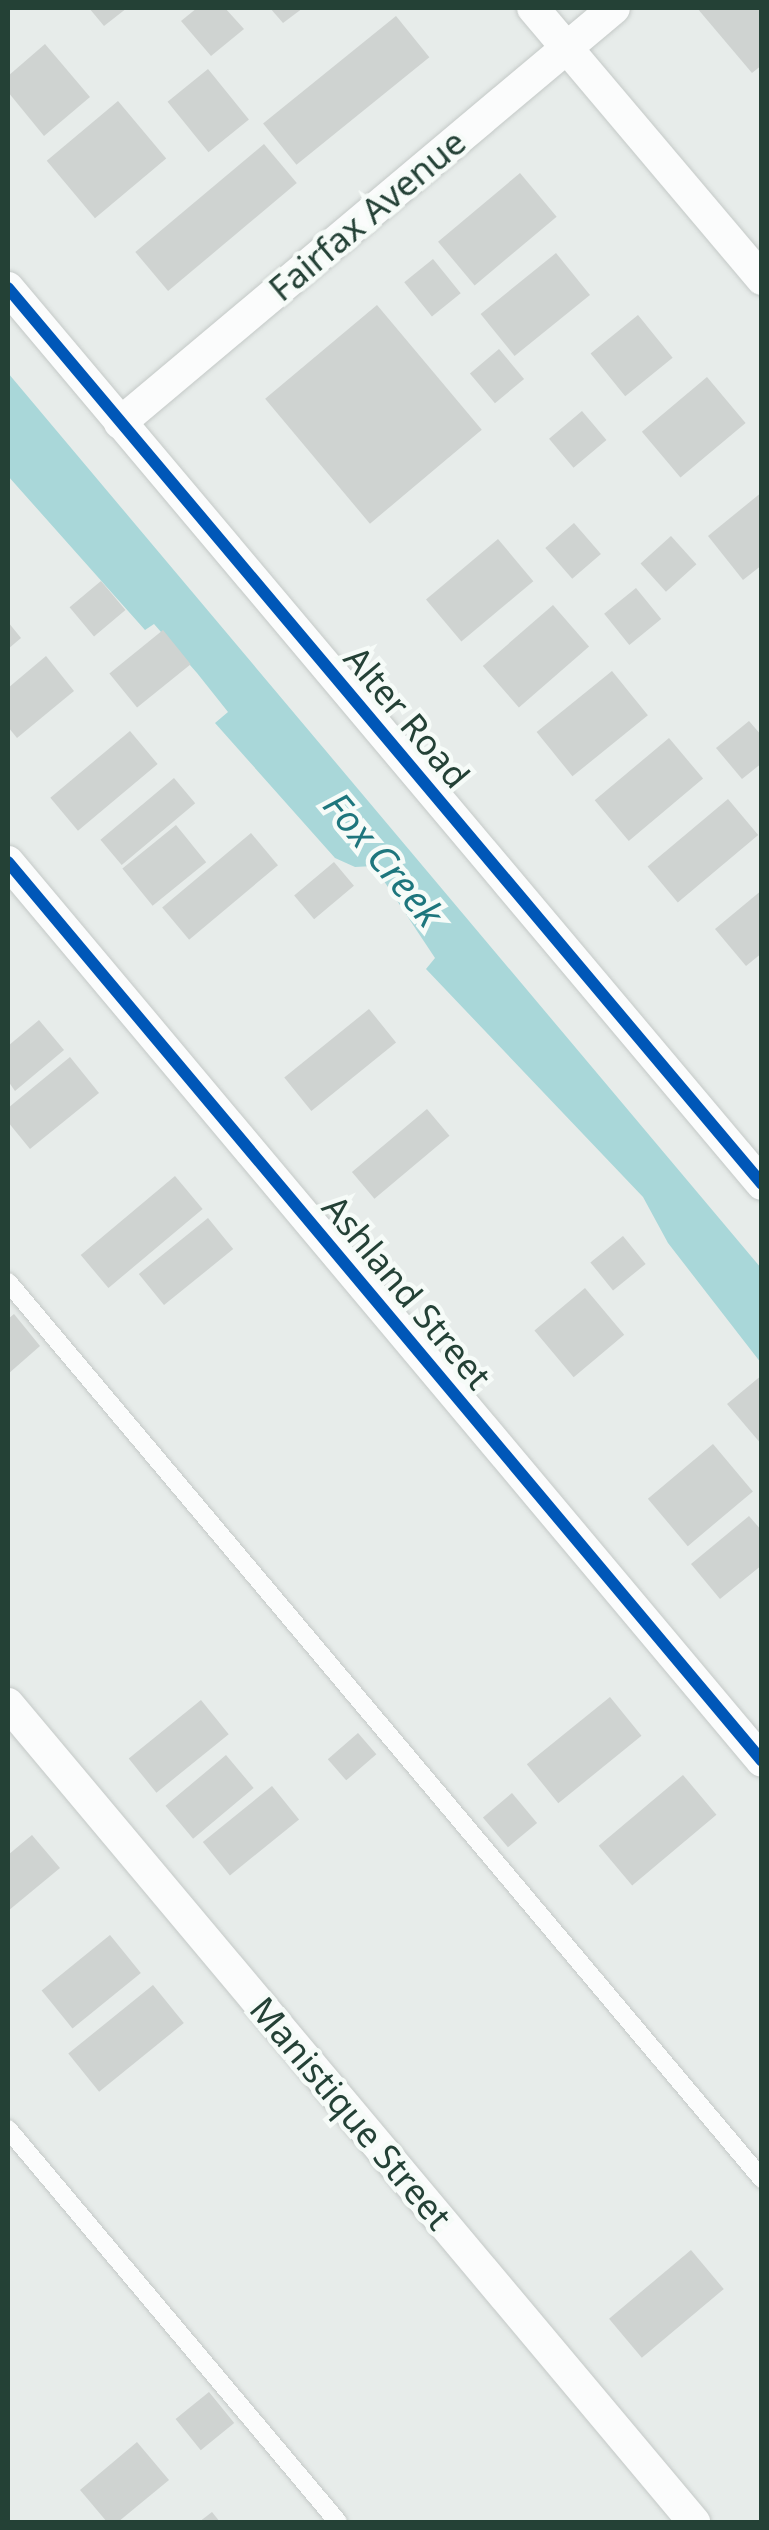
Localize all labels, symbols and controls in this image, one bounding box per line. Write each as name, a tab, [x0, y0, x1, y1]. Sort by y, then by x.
street label: Fairfax Avenue	[260, 121, 474, 309]
street label: Alter Road	[336, 638, 478, 796]
water label: Fox Creek	[315, 783, 453, 935]
street label: Ashland Street	[314, 1187, 500, 1397]
street label: Manistique Street	[242, 1988, 460, 2238]

